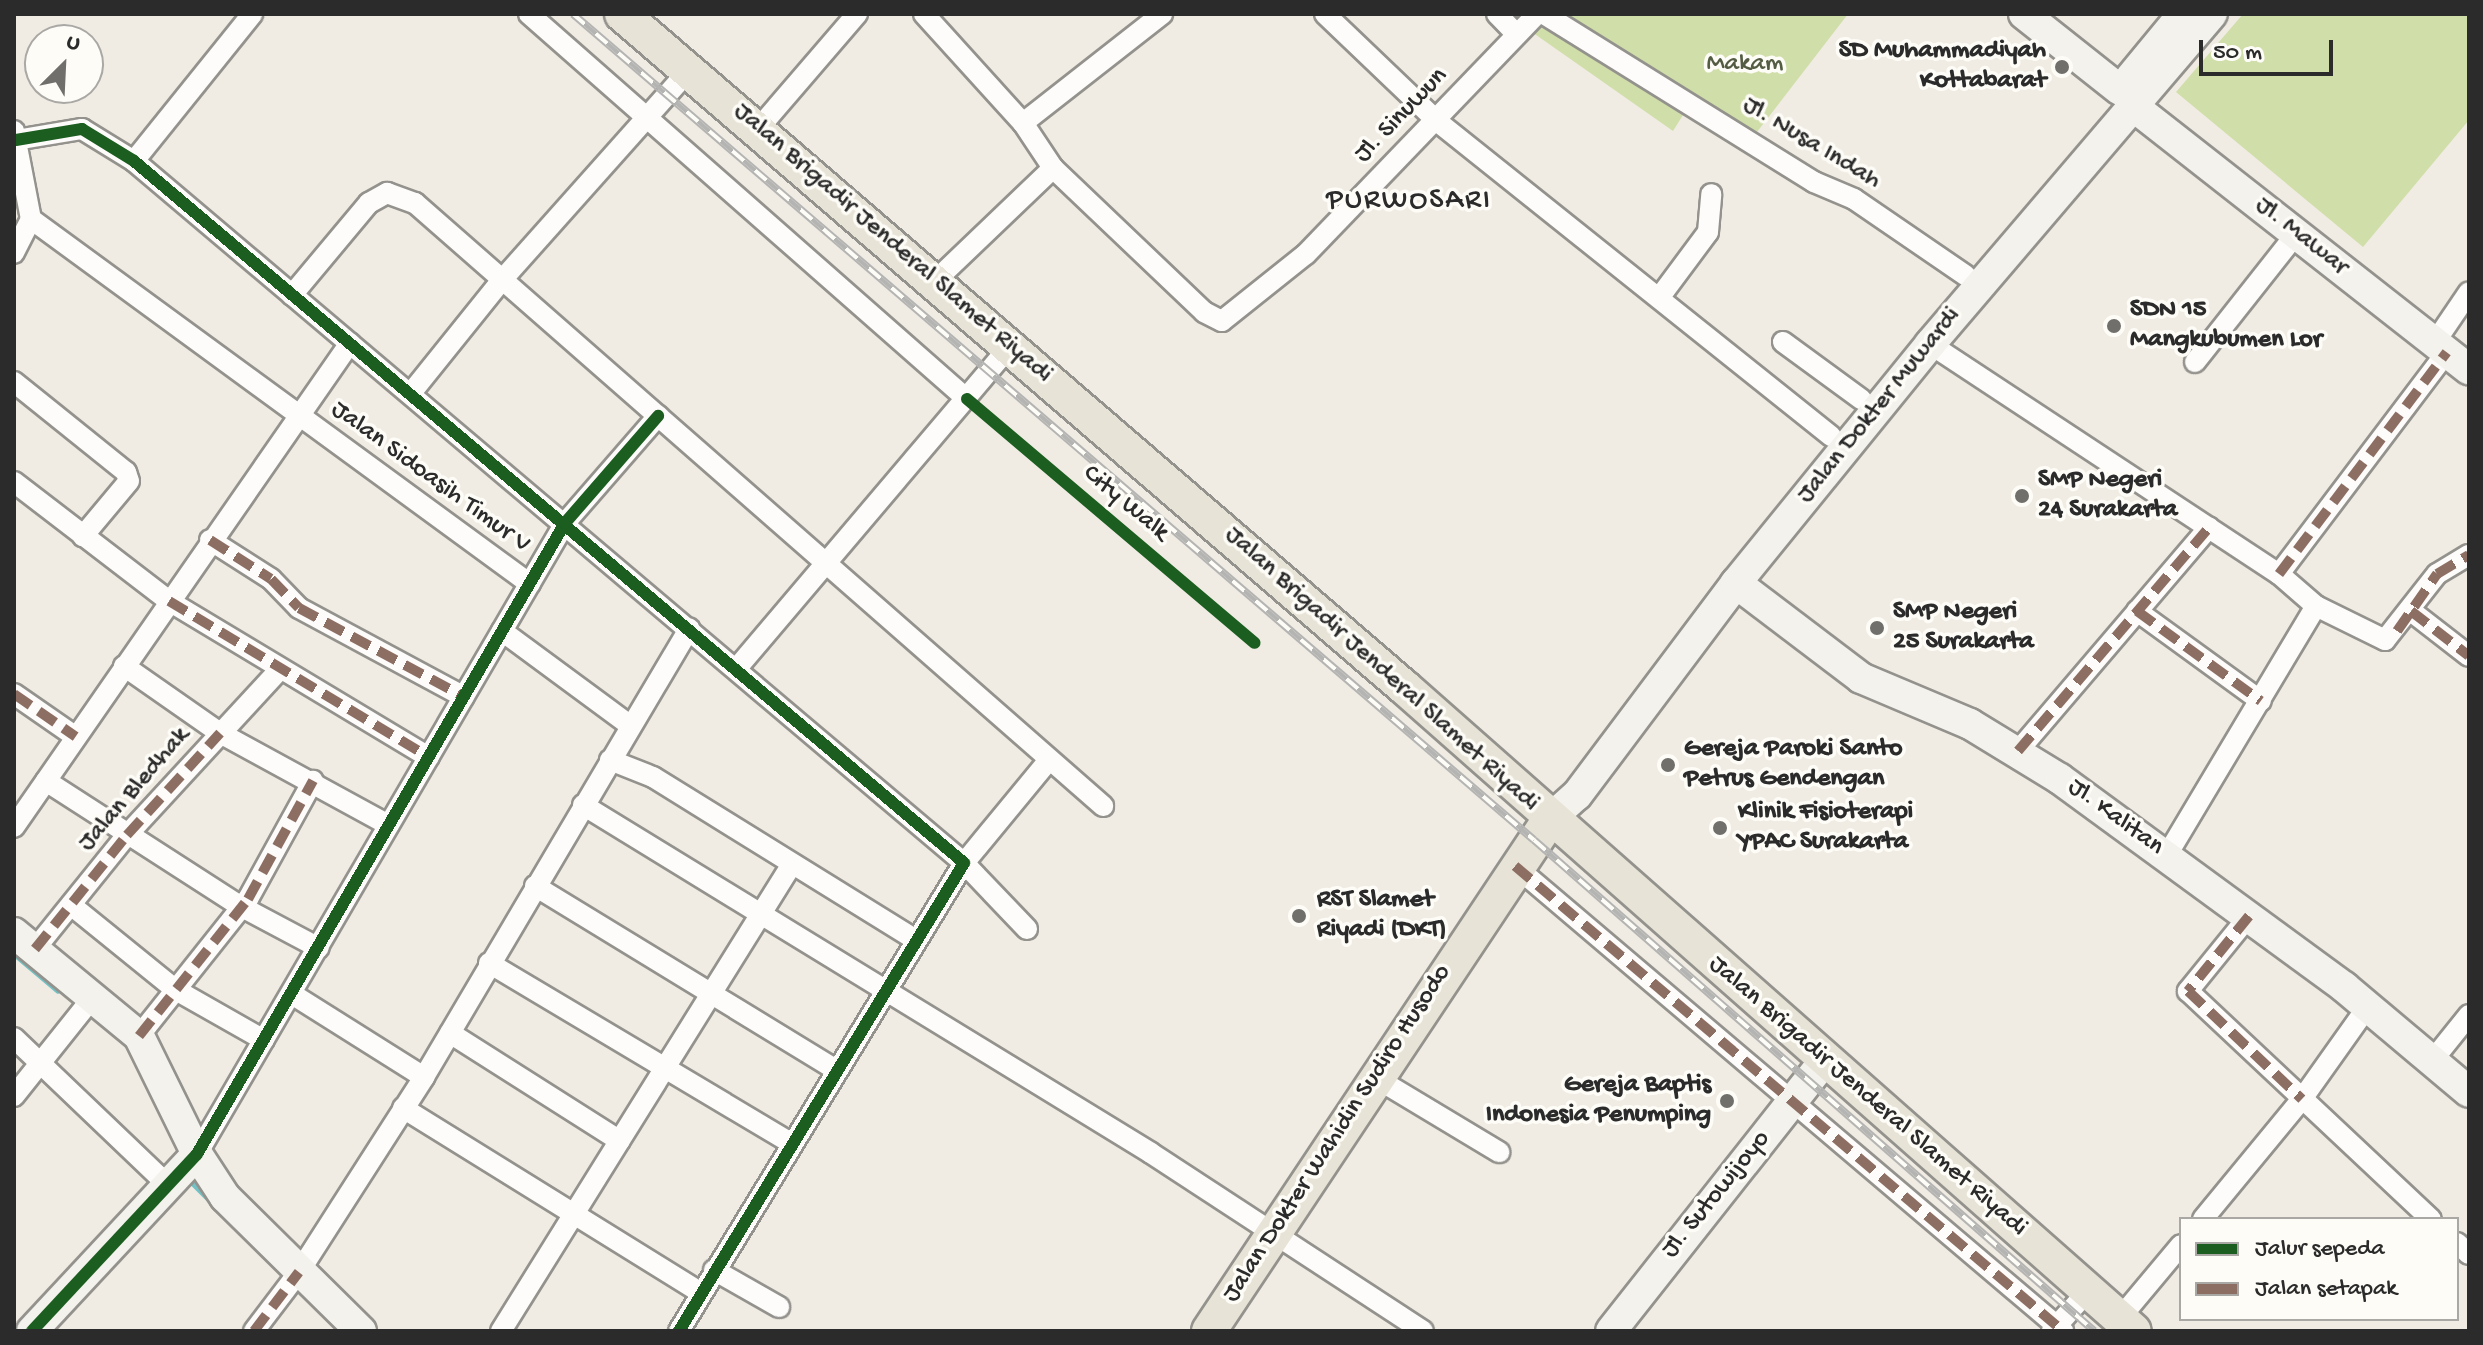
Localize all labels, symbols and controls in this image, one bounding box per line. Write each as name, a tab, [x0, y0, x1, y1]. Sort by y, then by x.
north arrow	[24, 24, 104, 104]
scale bar	[2203, 24, 2337, 74]
text: U	[62, 29, 84, 58]
place label: SD Muhammadiyah Kottabarat	[1839, 36, 2046, 98]
text: 50 m	[2213, 39, 2262, 68]
park label: Makam	[1707, 49, 1783, 81]
marker: SD Muhammadiyah Kottabarat	[2053, 58, 2071, 76]
street label: Jl. Sinuwun	[1349, 62, 1455, 170]
street label: Jl. Nusa Indah	[1736, 91, 1886, 197]
street label: Jalan Brigadir Jenderal Slamet Riyadi	[726, 97, 1058, 391]
district label: PURWOSARI	[1326, 184, 1492, 220]
street label: Jl. Mawar	[2248, 191, 2354, 283]
place label: SDN 15 Mangkubumen Lor	[2130, 295, 2322, 356]
street label: Jalan Dokter Muwardi	[1791, 302, 1969, 510]
marker: SDN 15 Mangkubumen Lor	[2105, 317, 2123, 335]
street label: Jalan Sidoasih Timur V	[324, 395, 536, 561]
street label: City Walk	[1075, 459, 1175, 549]
place label: SMP Negeri 24 Surakarta	[2038, 465, 2177, 526]
marker: SMP Negeri 24 Surakarta	[2013, 487, 2031, 505]
street label: Jalan Brigadir Jenderal Slamet Riyadi	[1217, 520, 1545, 820]
place label: SMP Negeri 25 Surakarta	[1893, 597, 2034, 658]
marker: SMP Negeri 25 Surakarta	[1868, 619, 1886, 637]
street label: Jalan Bledhak	[73, 721, 197, 859]
place label: Gereja Paroki Santo Petrus Gendengan	[1684, 734, 1902, 796]
marker: Gereja Paroki Santo Petrus Gendengan	[1659, 756, 1677, 774]
street label: Jl. Kalitan	[2061, 773, 2169, 863]
place label: Klinik Fisioterapi YPAC Surakarta	[1738, 797, 1913, 858]
marker: Klinik Fisioterapi YPAC Surakarta	[1709, 817, 1731, 839]
place label: RST Slamet Riyadi (DKT)	[1317, 885, 1447, 946]
marker: RST Slamet Riyadi (DKT)	[1288, 905, 1310, 927]
street label: Jalan Brigadir Jenderal Slamet Riyadi	[1701, 950, 2033, 1244]
street label: Jalan Dokter Wahidin Sudiro Husodo	[1217, 959, 1459, 1309]
place label: Gereja Baptis Indonesia Penumping	[1486, 1070, 1711, 1132]
marker: Gereja Baptis Indonesia Penumping	[1718, 1092, 1736, 1110]
street label: Jl. Sutowijoyo	[1656, 1125, 1778, 1265]
legend	[2179, 1217, 2459, 1321]
text: Jalur sepeda	[2255, 1235, 2385, 1264]
text: Jalan setapak	[2255, 1275, 2397, 1304]

